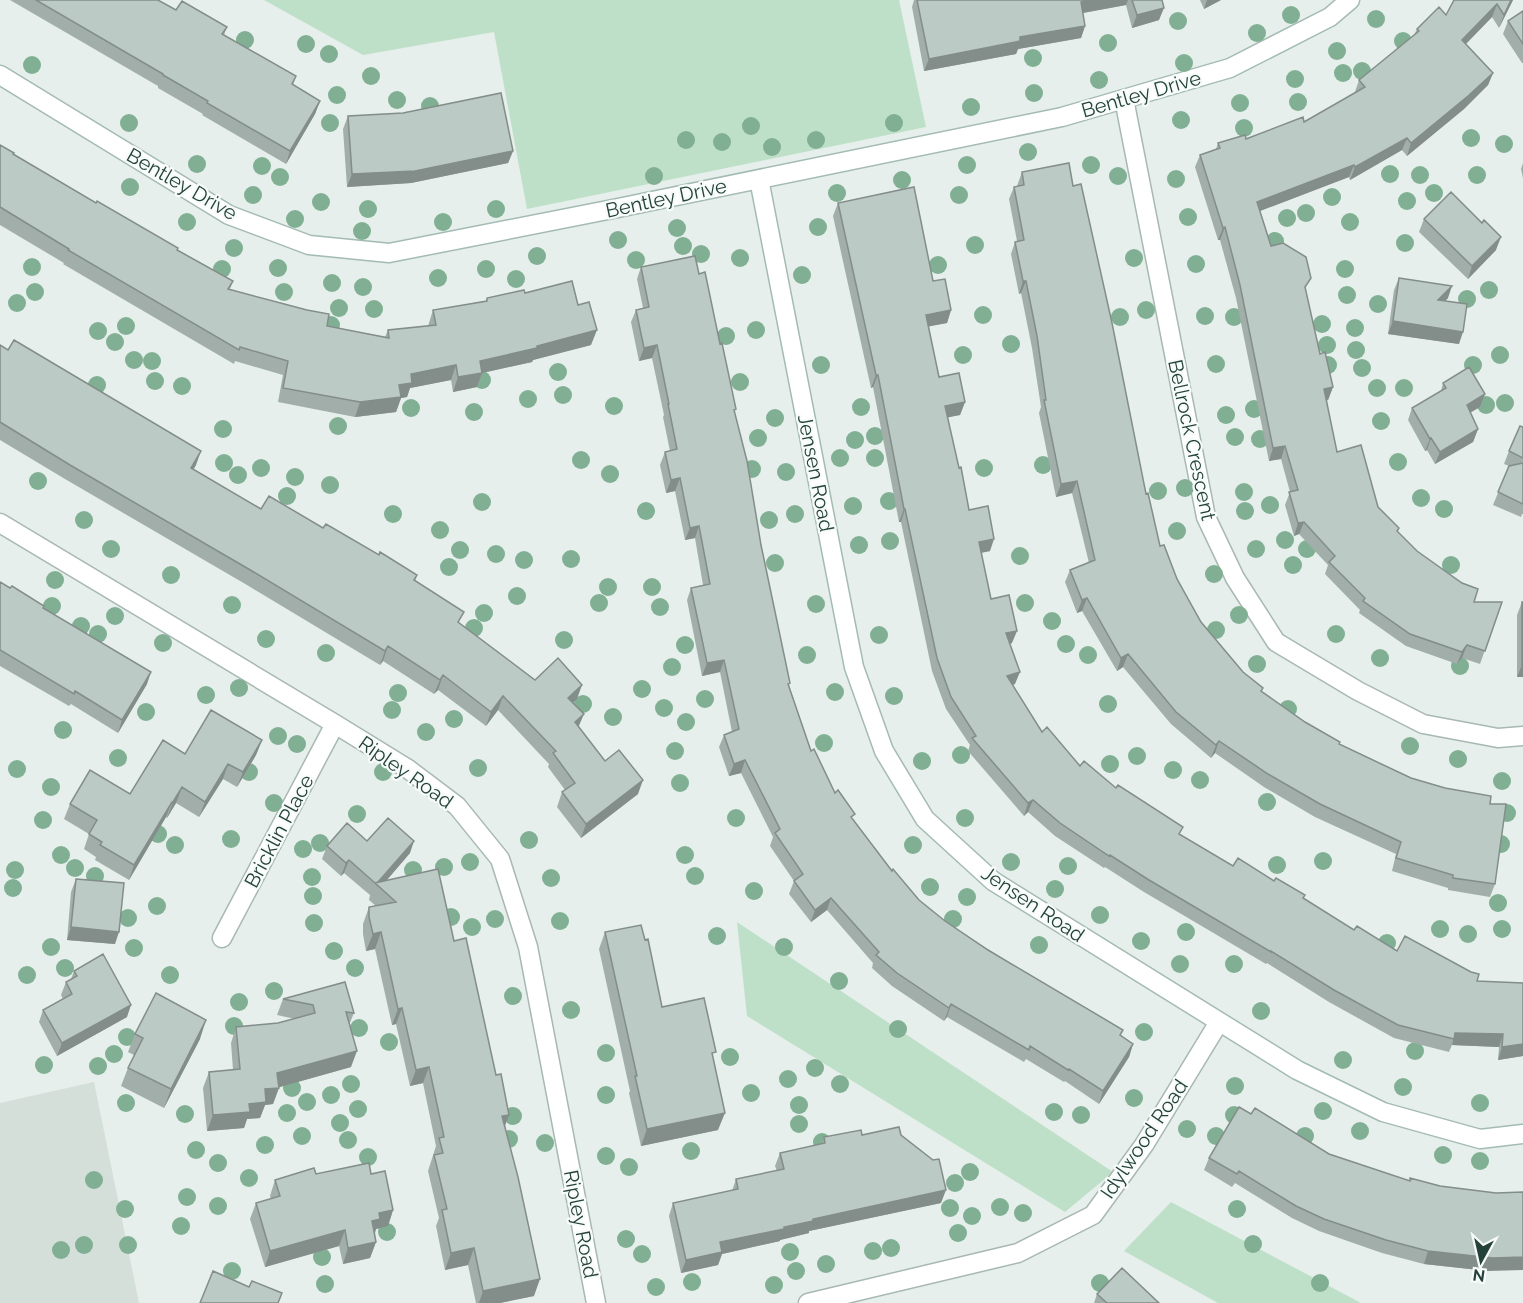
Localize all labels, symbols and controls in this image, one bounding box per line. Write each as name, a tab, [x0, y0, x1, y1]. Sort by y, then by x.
street label: Bentley Drive	[1078, 65, 1204, 123]
street label: Bentley Drive	[123, 143, 242, 225]
street label: Bentley Drive	[603, 173, 729, 223]
street label: Bellrock Crescent	[1163, 357, 1221, 523]
street label: Jensen Road	[793, 412, 839, 534]
street label: Ripley Road	[354, 731, 458, 813]
street label: Bricklin Place	[239, 770, 319, 891]
street label: Jensen Road	[977, 861, 1089, 947]
street label: Idylwood Road	[1095, 1075, 1193, 1203]
street label: Ripley Road	[559, 1168, 603, 1280]
north arrow	[1451, 1231, 1511, 1291]
text: N	[1472, 1265, 1486, 1286]

